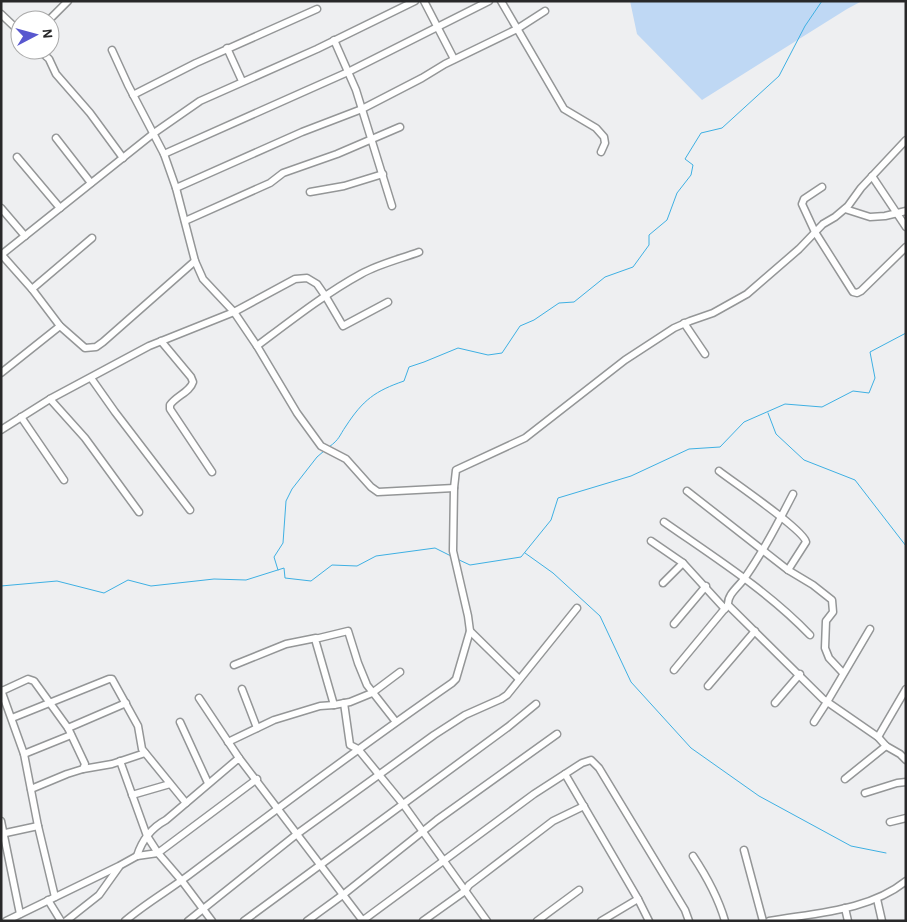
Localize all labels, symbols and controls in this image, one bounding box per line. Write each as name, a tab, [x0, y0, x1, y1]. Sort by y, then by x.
north arrow	[10, 10, 60, 60]
text: N	[39, 28, 54, 39]

